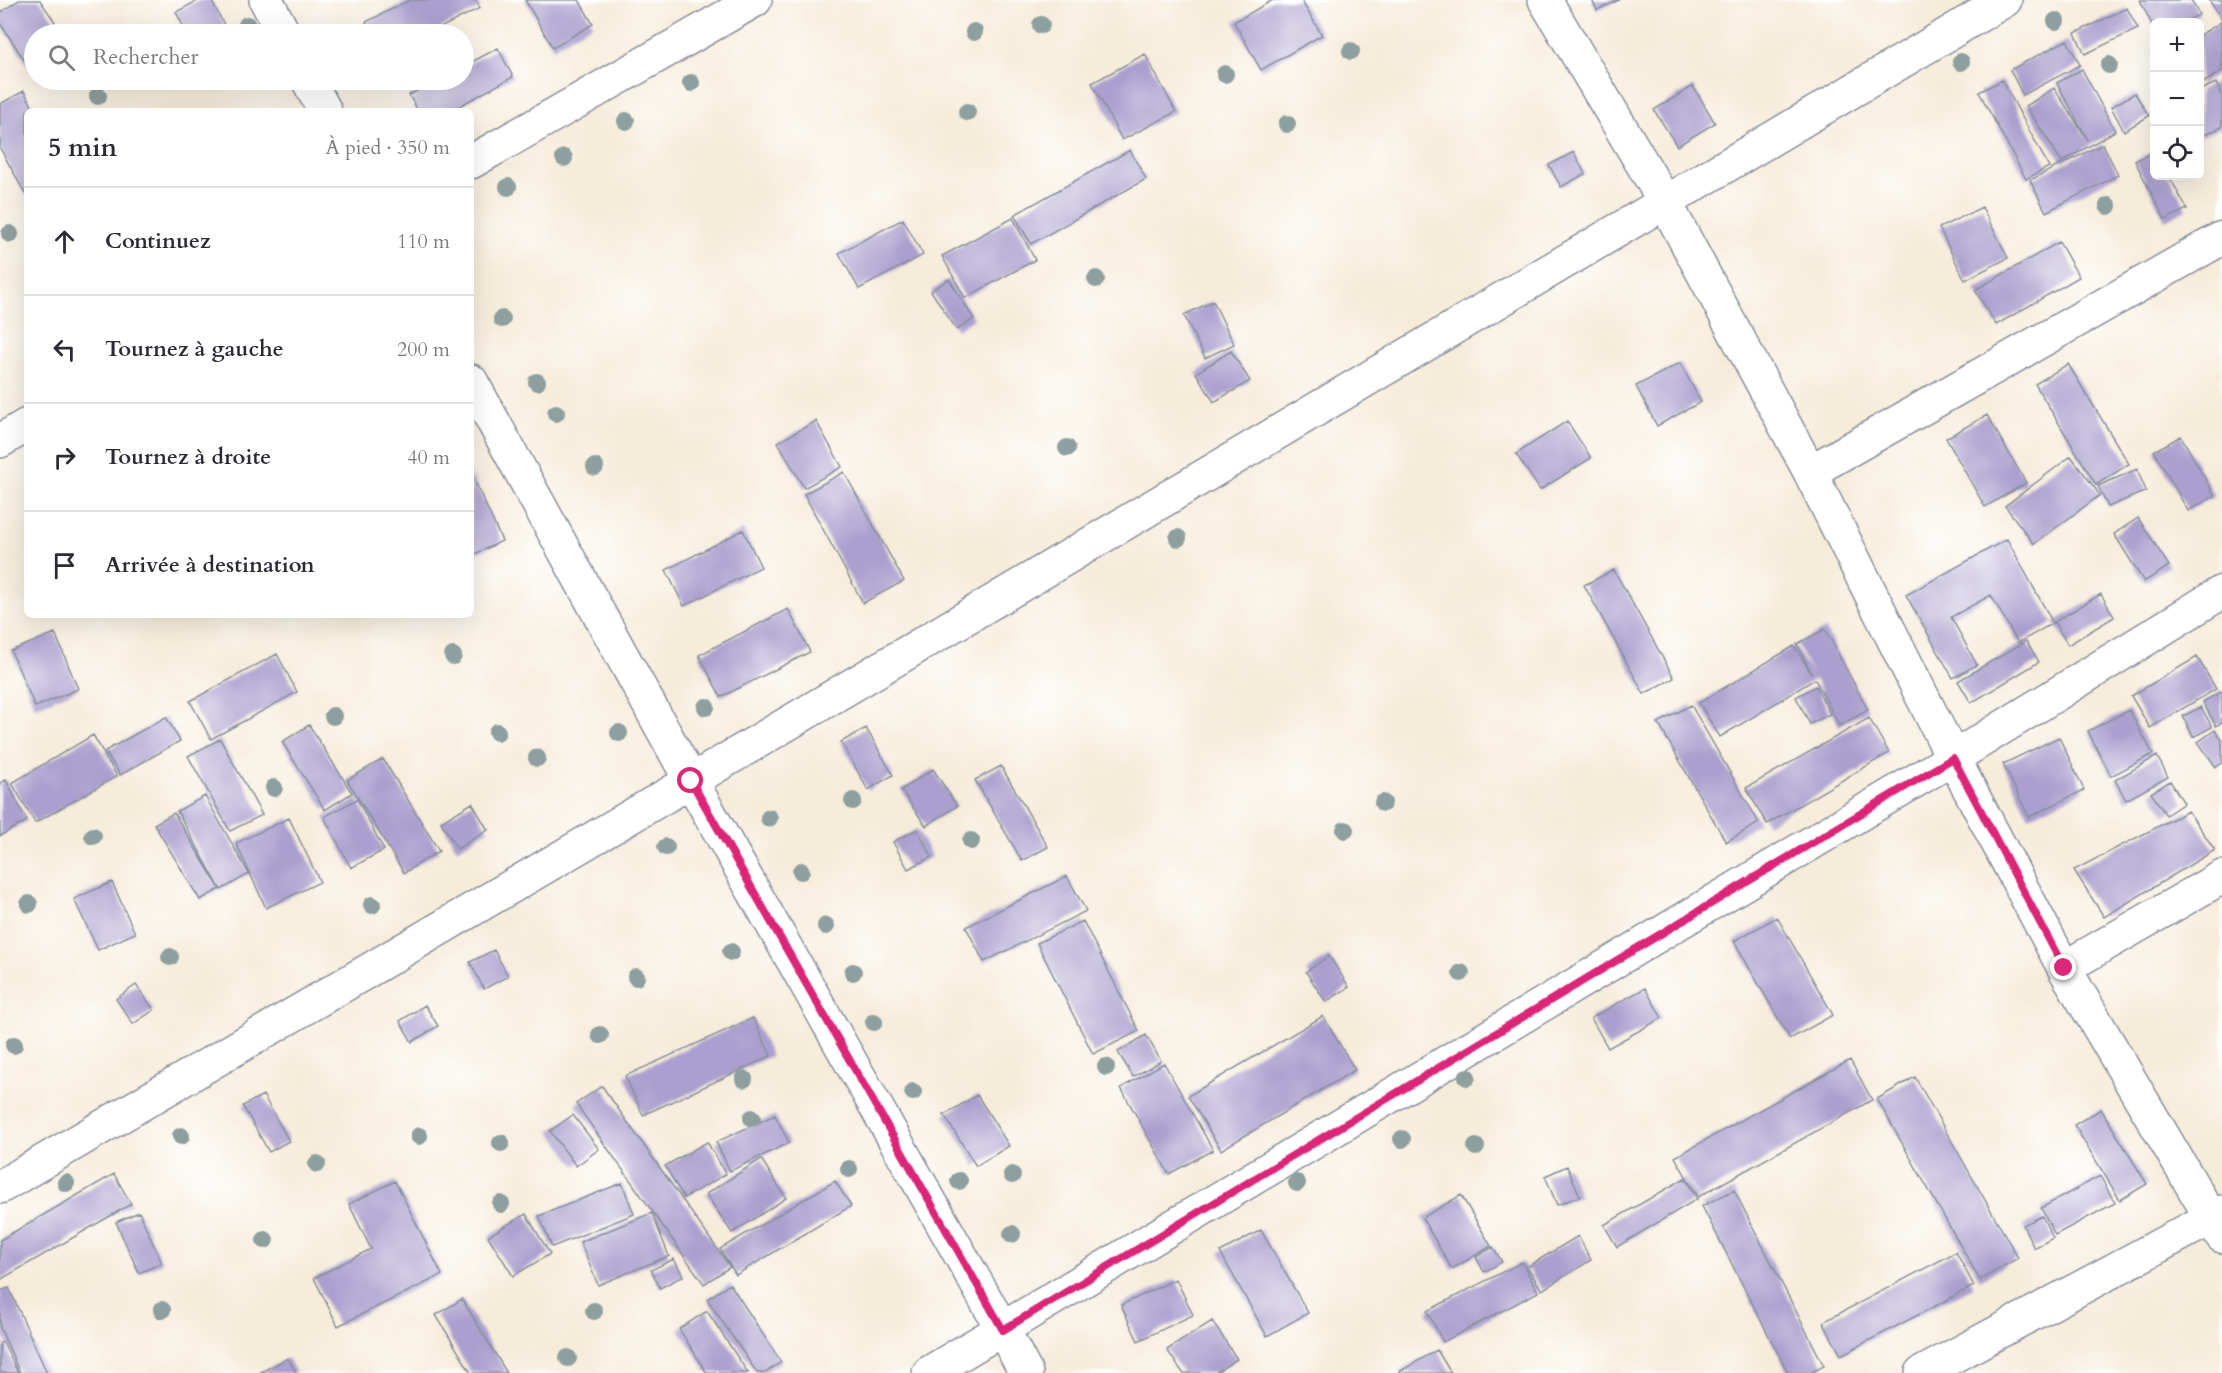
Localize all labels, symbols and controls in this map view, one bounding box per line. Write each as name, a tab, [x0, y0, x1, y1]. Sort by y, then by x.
map controls	[2150, 18, 2204, 180]
button: +	[2150, 18, 2204, 72]
search box	[24, 24, 474, 90]
icon: search	[45, 41, 78, 74]
text: Rechercher	[93, 42, 198, 72]
button: −	[2150, 72, 2204, 126]
button: locate	[2150, 126, 2204, 180]
text: 5 min	[48, 130, 117, 165]
text: À pied · 350 m	[326, 134, 450, 161]
icon: ahead	[48, 225, 81, 258]
text: Continuez	[105, 226, 211, 256]
text: 110 m	[397, 228, 450, 255]
icon: left	[48, 333, 81, 366]
text: Tournez à gauche	[105, 334, 284, 364]
text: 200 m	[397, 336, 450, 363]
icon: right	[48, 441, 81, 474]
text: Tournez à droite	[105, 442, 271, 472]
text: 40 m	[407, 444, 450, 471]
icon: arrive	[48, 549, 81, 582]
text: Arrivée à destination	[105, 550, 315, 580]
route start	[677, 767, 703, 793]
route end	[2050, 954, 2076, 980]

